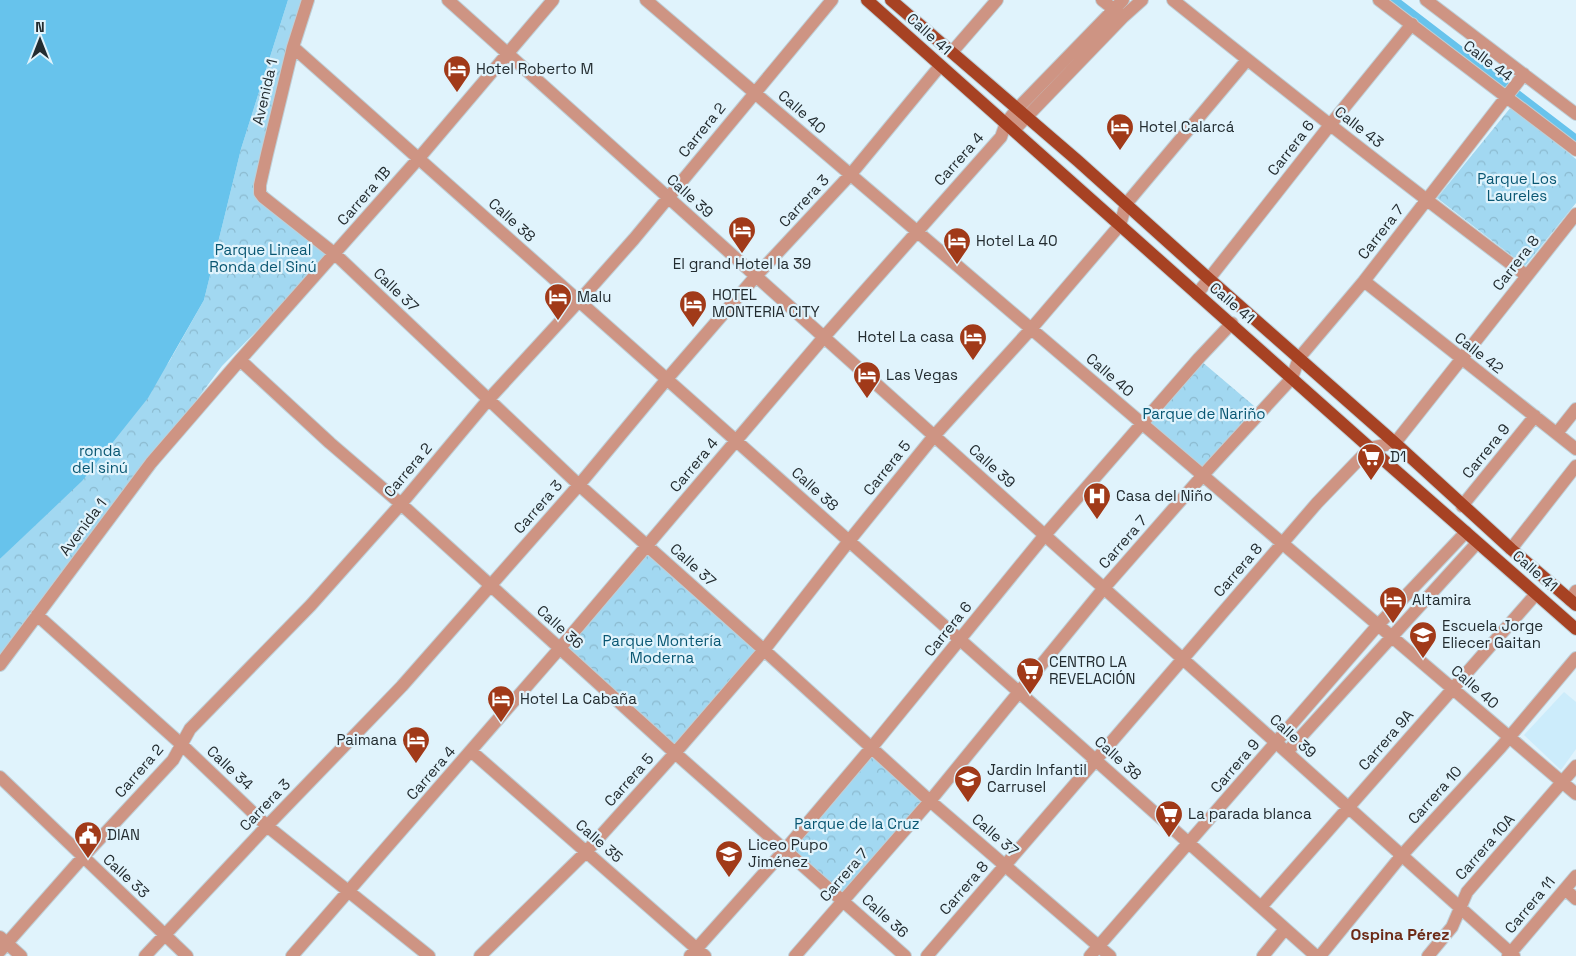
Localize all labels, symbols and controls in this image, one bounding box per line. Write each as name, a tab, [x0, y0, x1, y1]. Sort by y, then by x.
street label: Calle 41	[903, 9, 956, 59]
north arrow	[15, 15, 65, 65]
text: N	[35, 18, 45, 36]
street label: Calle 44	[1460, 36, 1517, 85]
hotel icon: Hotel Roberto M	[442, 54, 472, 93]
street label: Avenida 1	[248, 57, 281, 127]
place label: Hotel Roberto M	[476, 59, 594, 78]
street label: Calle 40	[774, 86, 830, 138]
street label: Carrera 2	[674, 98, 729, 161]
street label: Calle 43	[1331, 102, 1388, 152]
hotel icon: Hotel Calarcá	[1105, 112, 1135, 151]
street label: Carrera 6	[1263, 116, 1318, 179]
place label: Hotel Calarcá	[1139, 117, 1235, 136]
street label: Carrera 4	[930, 128, 988, 189]
street label: Carrera 1B	[333, 162, 395, 229]
park label: Parque Los Laureles	[1477, 169, 1557, 205]
street label: Calle 39	[663, 170, 718, 222]
street label: Carrera 3	[774, 170, 833, 231]
street label: Calle 38	[485, 194, 540, 246]
street label: Carrera 7	[1353, 200, 1408, 263]
hotel icon: El grand Hotel la 39	[727, 215, 757, 254]
hotel icon: Hotel La 40	[942, 226, 972, 265]
place label: Hotel La 40	[976, 231, 1058, 250]
street label: Carrera 8	[1488, 231, 1543, 294]
park label: Parque Lineal Ronda del Sinú	[209, 240, 317, 276]
place label: El grand Hotel la 39	[673, 254, 811, 273]
street label: Calle 37	[370, 263, 423, 316]
street label: Calle 41	[1206, 278, 1259, 327]
hotel icon: Malu	[543, 282, 573, 321]
place label: HOTEL MONTERIA CITY	[712, 285, 820, 321]
place label: Malu	[577, 287, 611, 306]
hotel icon: HOTEL MONTERIA CITY	[678, 289, 708, 328]
hotel icon: Hotel La casa	[958, 322, 988, 361]
place label: Hotel La casa	[857, 327, 954, 346]
street label: Calle 42	[1451, 328, 1508, 378]
street label: Calle 40	[1082, 349, 1138, 401]
hotel icon: Las Vegas	[852, 360, 882, 399]
place label: Las Vegas	[886, 365, 958, 384]
park label: Parque de Nariño	[1142, 404, 1266, 423]
street label: Carrera 9	[1458, 419, 1514, 482]
street label: Carrera 4	[665, 434, 722, 496]
street label: Carrera 5	[859, 436, 914, 499]
street label: Carrera 2	[379, 439, 436, 501]
street label: Calle 39	[965, 440, 1020, 492]
park label: ronda del sinú	[72, 441, 128, 477]
supermarket icon: D1	[1356, 442, 1386, 481]
place label: D1	[1390, 447, 1406, 466]
street label: Calle 38	[788, 463, 843, 515]
street label: Carrera 3	[509, 476, 566, 537]
hospital icon: Casa del Niño	[1082, 481, 1112, 520]
place label: Casa del Niño	[1116, 486, 1213, 505]
street label: Avenida 1	[55, 494, 110, 559]
street label: Carrera 7	[1094, 511, 1151, 572]
street label: Calle 37	[666, 539, 720, 590]
street label: Carrera 8	[1209, 539, 1266, 601]
street label: Calle 41	[1509, 546, 1562, 595]
hotel icon: Altamira	[1378, 585, 1408, 624]
place label: Altamira	[1412, 590, 1472, 609]
street label: Carrera 6	[920, 597, 976, 660]
street label: Calle 36	[533, 601, 588, 653]
place label: Escuela Jorge Eliecer Gaitan	[1442, 616, 1543, 652]
school or university icon: Escuela Jorge Eliecer Gaitan	[1408, 620, 1438, 659]
park label: Parque Montería Moderna	[602, 631, 722, 667]
place label: CENTRO LA REVELACIÓN	[1049, 652, 1135, 688]
supermarket icon: CENTRO LA REVELACIÓN	[1015, 656, 1045, 695]
street label: Calle 40	[1447, 661, 1503, 713]
hotel icon: Hotel La Cabaña	[486, 684, 516, 723]
place label: Hotel La Cabaña	[520, 689, 637, 708]
street label: Carrera 9A	[1354, 705, 1418, 774]
street label: Calle 39	[1266, 710, 1321, 762]
hotel icon: Paimana	[401, 725, 431, 764]
place label: Paimana	[337, 730, 397, 749]
street label: Calle 38	[1091, 732, 1146, 784]
street label: Carrera 9	[1206, 735, 1263, 797]
street label: Carrera 2	[110, 740, 167, 801]
street label: Calle 34	[203, 741, 258, 794]
street label: Carrera 4	[402, 742, 459, 804]
street label: Carrera 5	[600, 749, 657, 810]
place label: Jardin Infantil Carrusel	[987, 760, 1087, 796]
street label: Carrera 10	[1403, 762, 1466, 828]
school or university icon: Jardin Infantil Carrusel	[953, 764, 983, 803]
street label: Carrera 3	[235, 775, 294, 835]
supermarket icon: La parada blanca	[1154, 799, 1184, 838]
place label: La parada blanca	[1188, 804, 1312, 823]
street label: Calle 37	[968, 809, 1023, 860]
street label: Carrera 10A	[1451, 809, 1519, 884]
park label: Parque de la Cruz	[794, 814, 920, 833]
street label: Calle 35	[572, 815, 627, 866]
public building icon: DIAN	[73, 820, 103, 859]
place label: DIAN	[107, 825, 140, 844]
place label: Liceo Pupo Jiménez	[748, 835, 828, 871]
school or university icon: Liceo Pupo Jiménez	[714, 839, 744, 878]
street label: Carrera 7	[815, 844, 872, 905]
street label: Calle 33	[99, 849, 153, 902]
street label: Carrera 8	[935, 857, 992, 919]
street label: Carrera 11	[1500, 872, 1559, 937]
street label: Calle 36	[858, 890, 913, 942]
district label: Ospina Pérez	[1351, 924, 1449, 945]

